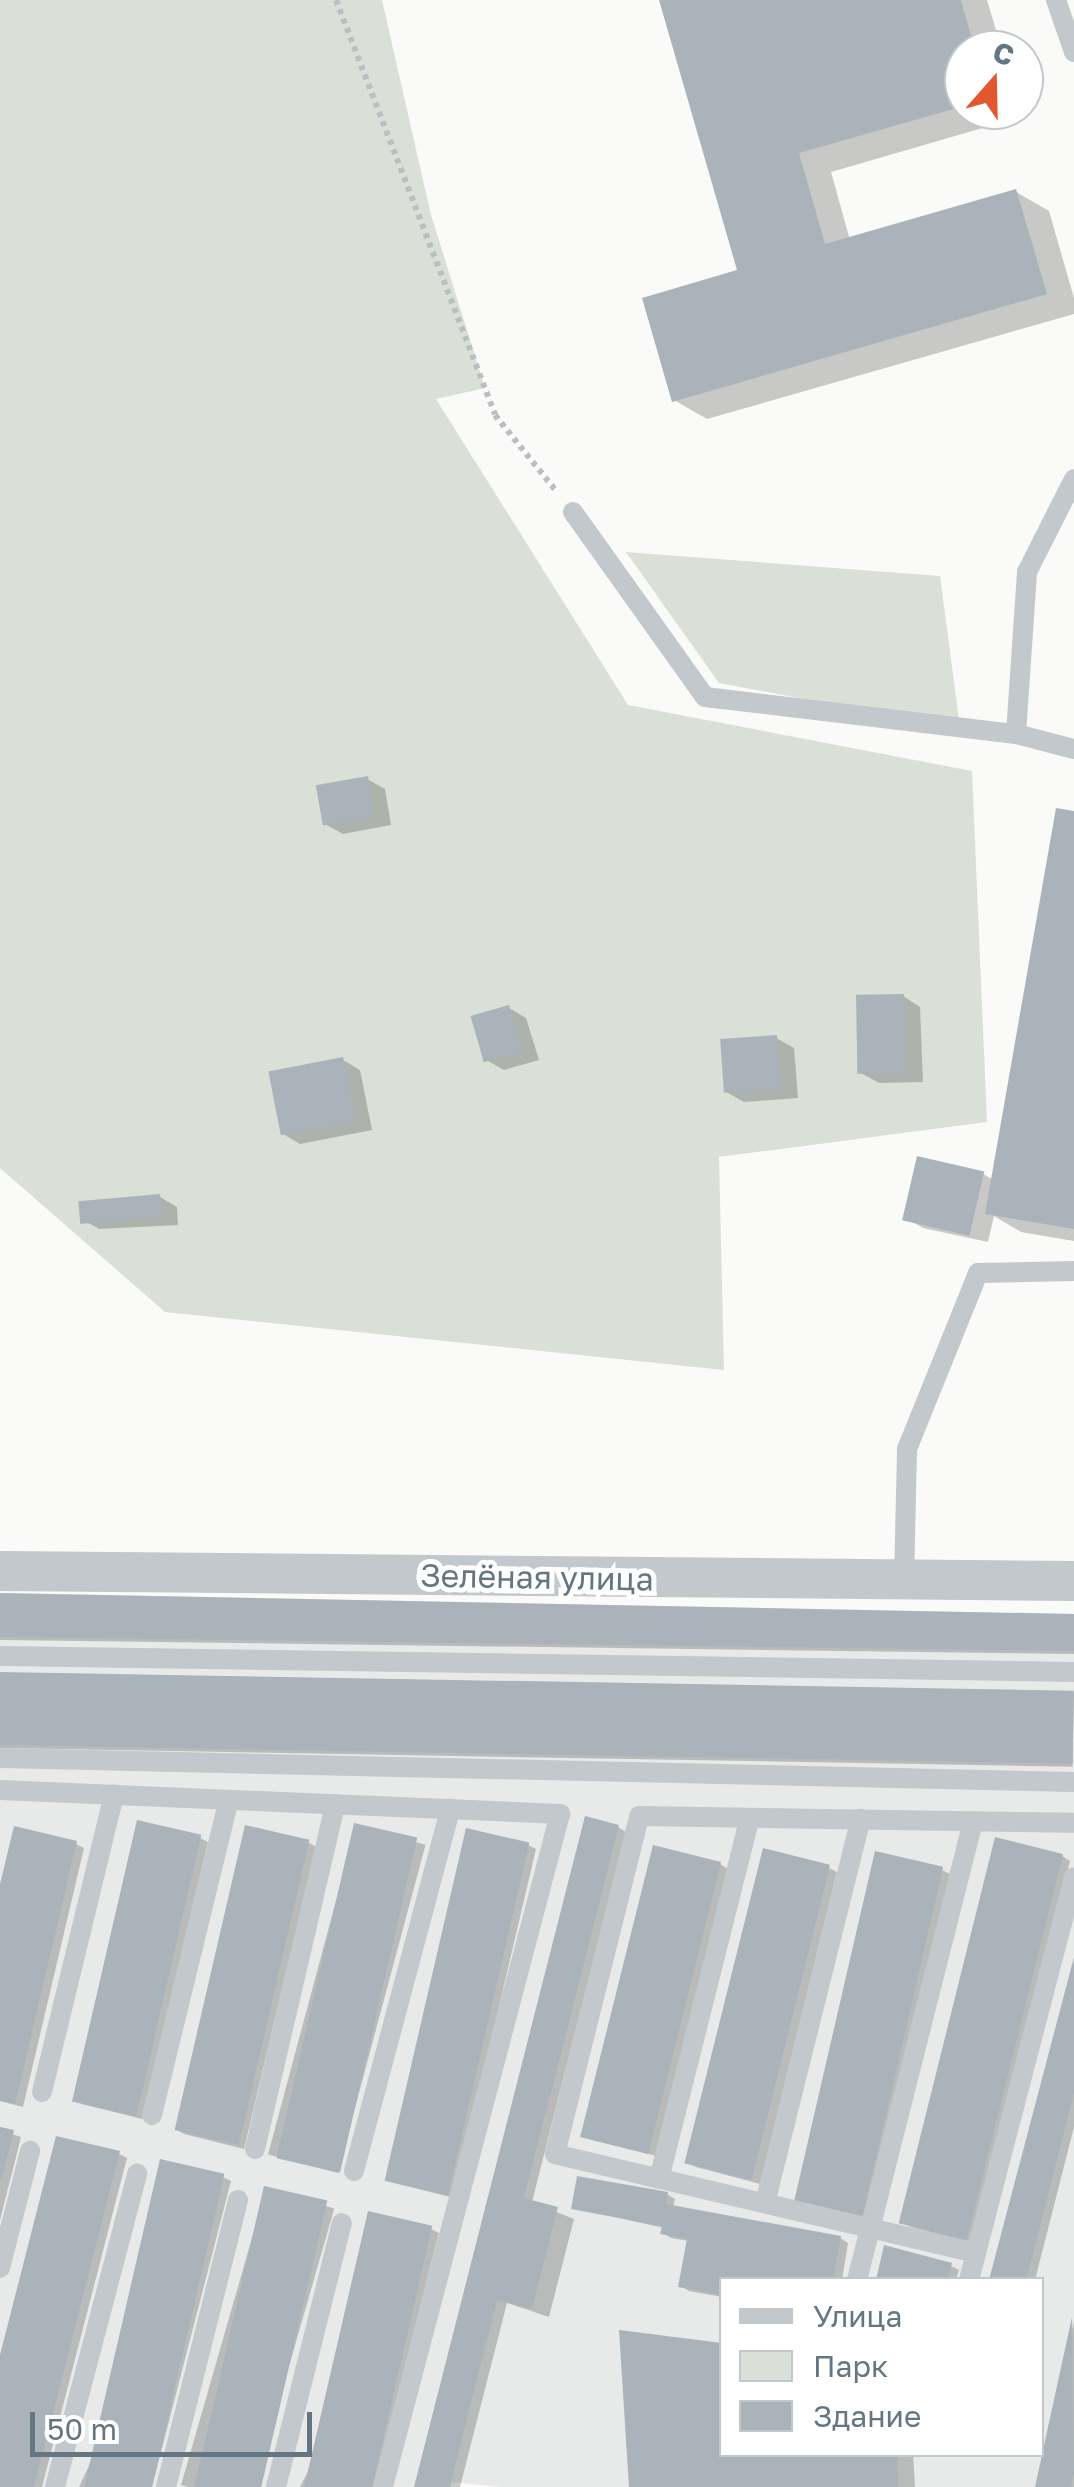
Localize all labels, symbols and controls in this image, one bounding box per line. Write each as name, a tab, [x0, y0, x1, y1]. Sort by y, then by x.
north arrow	[944, 30, 1044, 130]
text: С	[989, 34, 1019, 72]
street label: Зелёная улица	[420, 1556, 654, 1598]
legend	[719, 2277, 1044, 2457]
text: Улица	[813, 2298, 902, 2334]
text: Парк	[813, 2348, 888, 2384]
scale bar	[35, 2392, 318, 2454]
text: Здание	[813, 2398, 921, 2434]
text: 50 m	[47, 2411, 117, 2447]

